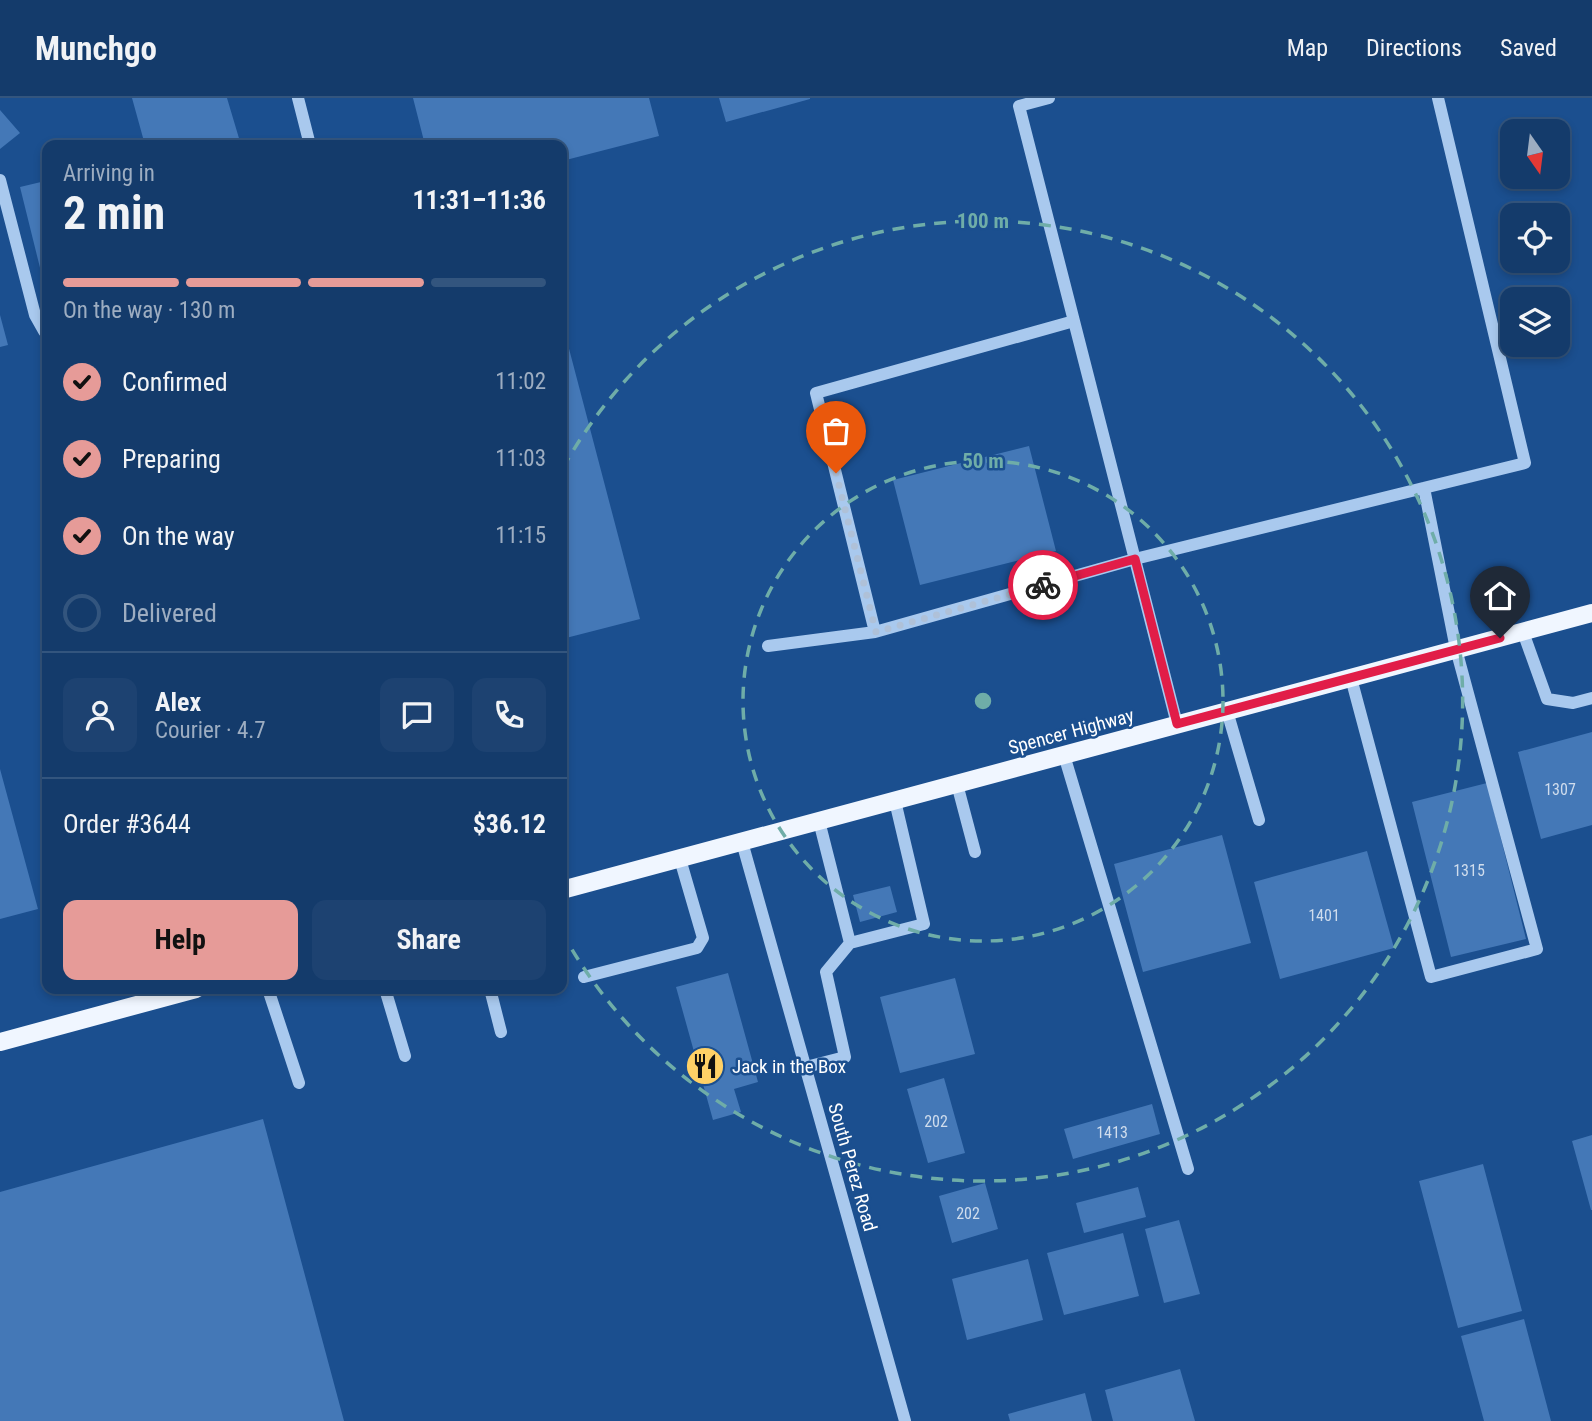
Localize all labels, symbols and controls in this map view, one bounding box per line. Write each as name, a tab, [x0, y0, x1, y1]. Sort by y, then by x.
text: Munchgo	[35, 29, 157, 68]
text: Map	[1287, 34, 1328, 62]
text: Directions	[1366, 34, 1462, 62]
text: Saved	[1500, 34, 1557, 62]
north arrow	[1500, 119, 1570, 189]
map controls	[1500, 119, 1570, 357]
text: Arriving in	[63, 160, 155, 187]
text: 11:31–11:36	[412, 185, 546, 215]
text: 2 min	[63, 186, 165, 240]
button: locate	[1500, 203, 1570, 273]
text: 100 m	[957, 209, 1009, 233]
button: layers	[1500, 287, 1570, 357]
text: On the way · 130 m	[63, 297, 235, 324]
icon: check	[63, 363, 101, 401]
text: Confirmed	[122, 367, 228, 397]
text: 11:02	[495, 368, 546, 395]
pin	[806, 401, 866, 473]
icon: bag	[817, 412, 855, 450]
icon: check	[63, 440, 101, 478]
text: Preparing	[122, 444, 221, 474]
text: 11:03	[495, 445, 546, 472]
text: 50 m	[962, 449, 1004, 473]
icon: check	[63, 517, 101, 555]
text: On the way	[122, 521, 235, 551]
text: 11:15	[495, 522, 546, 549]
courier	[1008, 550, 1078, 620]
icon: bike	[1024, 566, 1062, 604]
pin	[1470, 566, 1530, 638]
icon: home	[1481, 577, 1519, 615]
text: Delivered	[122, 598, 217, 628]
button: person	[63, 678, 137, 752]
button: chat	[380, 678, 454, 752]
button: phone	[472, 678, 546, 752]
text: Alex	[155, 687, 201, 717]
centre of rings	[971, 689, 995, 713]
street label: Spencer Highway	[1006, 704, 1137, 759]
text: Courier · 4.7	[155, 717, 266, 744]
house number: 1307	[1544, 780, 1576, 799]
text: Order #3644	[63, 809, 191, 839]
text: $36.12	[473, 809, 546, 839]
house number: 1315	[1453, 861, 1485, 880]
button: Help	[63, 900, 298, 980]
button: Share	[312, 900, 546, 980]
house number: 1401	[1308, 906, 1340, 925]
restaurant icon: Jack in the Box	[684, 1045, 726, 1087]
place label: Jack in the Box	[732, 1055, 846, 1078]
street label: South Perez Road	[823, 1100, 882, 1234]
house number: 202	[924, 1112, 948, 1131]
house number: 1413	[1096, 1123, 1128, 1142]
house number: 202	[956, 1204, 980, 1223]

